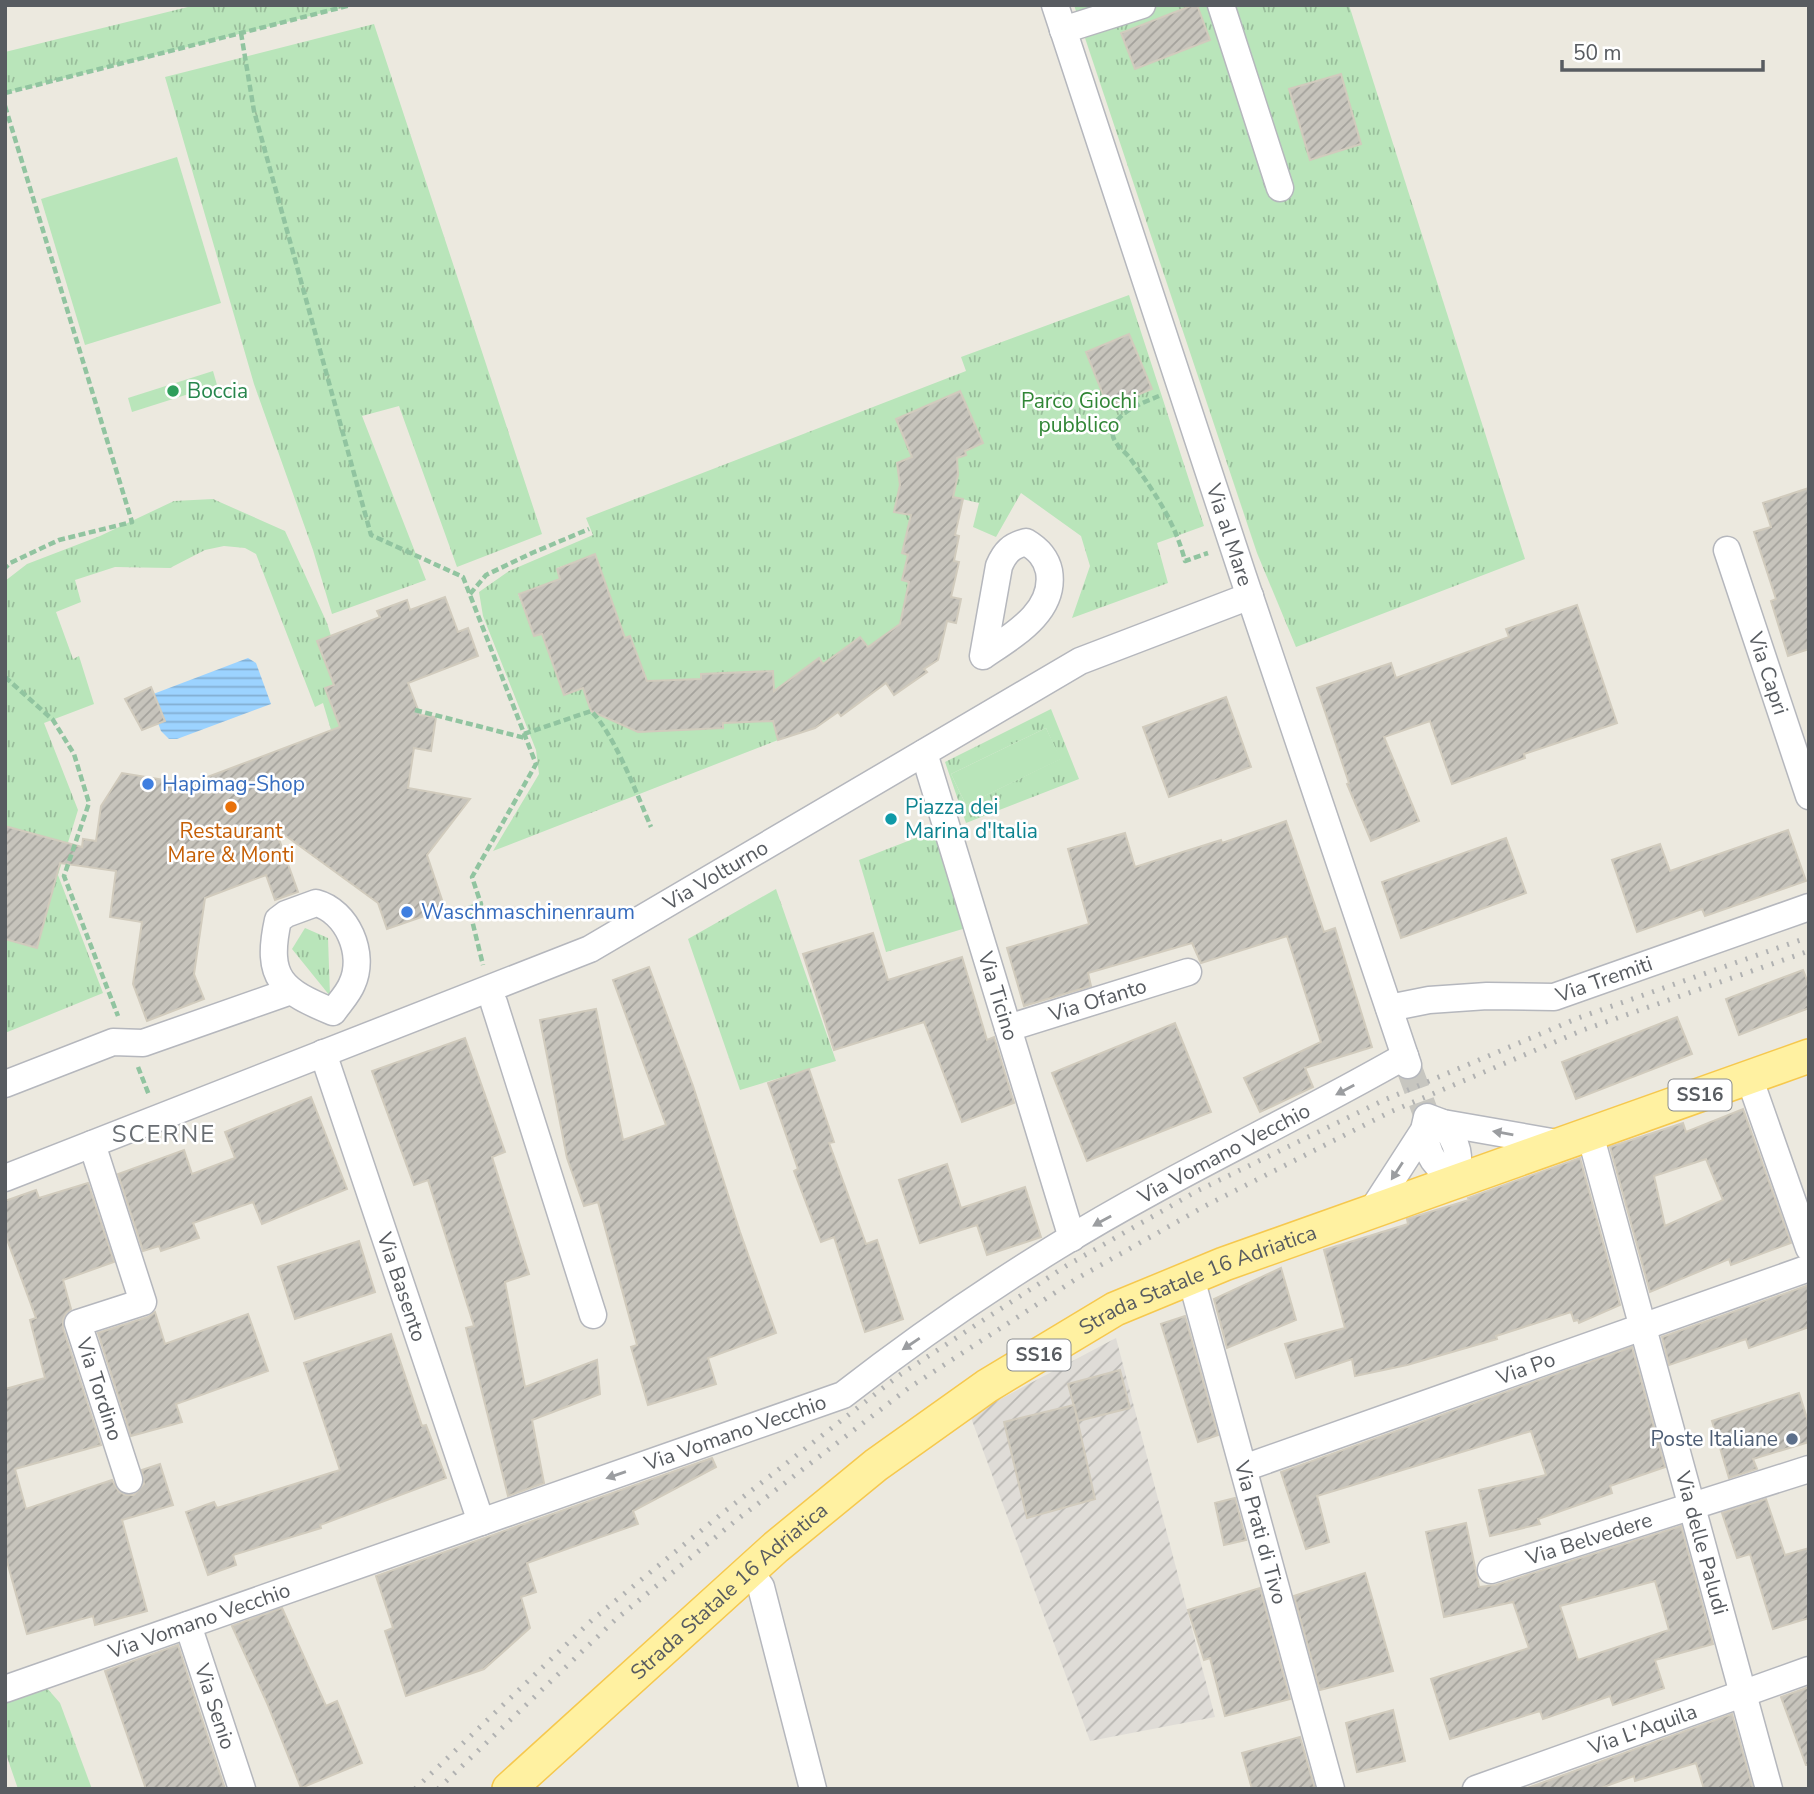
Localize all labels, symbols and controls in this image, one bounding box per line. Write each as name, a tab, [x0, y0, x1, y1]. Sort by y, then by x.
scale bar	[1562, 28, 1763, 72]
text: 50 m	[1573, 39, 1622, 67]
place label: Boccia	[187, 377, 248, 405]
marker: Boccia	[165, 383, 181, 399]
park label: Parco Giochi pubblico	[1021, 387, 1137, 439]
street label: Via al Mare	[1199, 479, 1259, 590]
street label: Via Capri	[1741, 627, 1795, 718]
place label: Hapimag-Shop	[162, 770, 305, 798]
marker: Hapimag-Shop	[140, 776, 156, 792]
place label: Piazza dei Marina d'Italia	[905, 793, 1038, 845]
marker: Restaurant Mare & Monti	[223, 799, 239, 815]
marker: Piazza dei Marina d'Italia	[883, 811, 899, 827]
place label: Restaurant Mare & Monti	[168, 817, 294, 869]
street label: Via Volturno	[657, 833, 773, 917]
place label: Waschmaschinenraum	[421, 898, 635, 926]
marker: Waschmaschinenraum	[399, 904, 415, 920]
street label: Via Ticino	[971, 947, 1025, 1044]
street label: Via Tremiti	[1551, 949, 1656, 1010]
street label: Via Ofanto	[1044, 972, 1150, 1029]
road number: SS16	[1668, 1079, 1732, 1110]
one-way arrow	[1335, 1083, 1355, 1095]
street label: Via Vomano Vecchio	[1132, 1096, 1315, 1211]
district label: SCERNE	[112, 1118, 216, 1150]
one-way arrow	[1492, 1127, 1514, 1138]
one-way arrow	[1390, 1162, 1404, 1180]
one-way arrow	[1092, 1215, 1112, 1227]
street label: Strada Statale 16 Adriatica	[1074, 1218, 1320, 1341]
street label: Via Basento	[370, 1228, 433, 1345]
street label: Via Tordino	[69, 1333, 129, 1444]
one-way arrow	[902, 1337, 920, 1351]
road number: SS16	[1007, 1340, 1070, 1371]
street label: Via Po	[1492, 1345, 1559, 1392]
street label: Via Vomano Vecchio	[640, 1388, 830, 1478]
place label: Poste Italiane	[1651, 1425, 1778, 1453]
marker: Poste Italiane	[1784, 1431, 1800, 1447]
street label: Via Prati di Tivo	[1227, 1457, 1294, 1608]
street label: Via delle Paludi	[1669, 1467, 1735, 1618]
one-way arrow	[605, 1470, 626, 1481]
street label: Strada Statale 16 Adriatica	[624, 1496, 834, 1686]
street label: Via Belvedere	[1521, 1506, 1656, 1572]
street label: Via Vomano Vecchio	[104, 1576, 294, 1666]
street label: Via Senio	[187, 1659, 242, 1753]
street label: Via L'Aquila	[1584, 1697, 1701, 1762]

